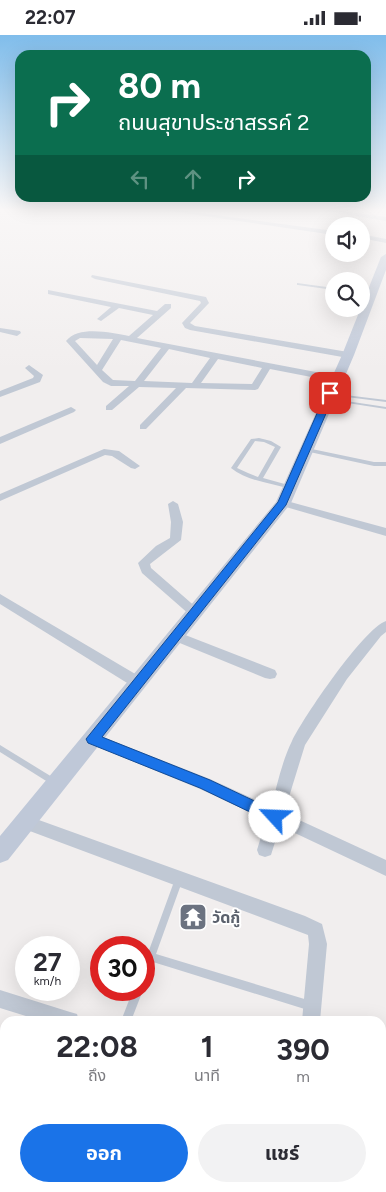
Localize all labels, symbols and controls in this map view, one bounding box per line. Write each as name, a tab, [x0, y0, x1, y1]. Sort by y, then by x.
text: 22:07	[25, 6, 76, 29]
text: 80 m	[118, 65, 201, 107]
icon: right	[35, 70, 100, 135]
text: ถนนสุขาประชาสรรค์ 2	[118, 109, 310, 136]
icon: left	[126, 165, 154, 193]
icon: ahead	[179, 165, 207, 193]
icon: right	[232, 165, 260, 193]
map controls	[325, 217, 370, 317]
button: sound	[325, 217, 370, 262]
button: search	[325, 272, 370, 317]
pin	[309, 372, 351, 414]
icon: arrive	[316, 379, 344, 407]
position arrow	[248, 790, 300, 842]
temple icon: วัดกู้	[178, 902, 208, 932]
place label: วัดกู้	[212, 908, 240, 928]
speed limit sign: 30	[90, 936, 155, 1001]
text: 27	[33, 947, 62, 977]
text: km/h	[34, 974, 61, 988]
text: 22:08	[56, 1028, 138, 1065]
text: 1	[201, 1028, 213, 1065]
text: 390	[276, 1031, 330, 1068]
text: ถึง	[88, 1066, 106, 1085]
text: นาที	[194, 1066, 220, 1085]
text: m	[296, 1067, 310, 1086]
button: ออก	[20, 1124, 188, 1182]
button: แชร์	[198, 1124, 366, 1182]

